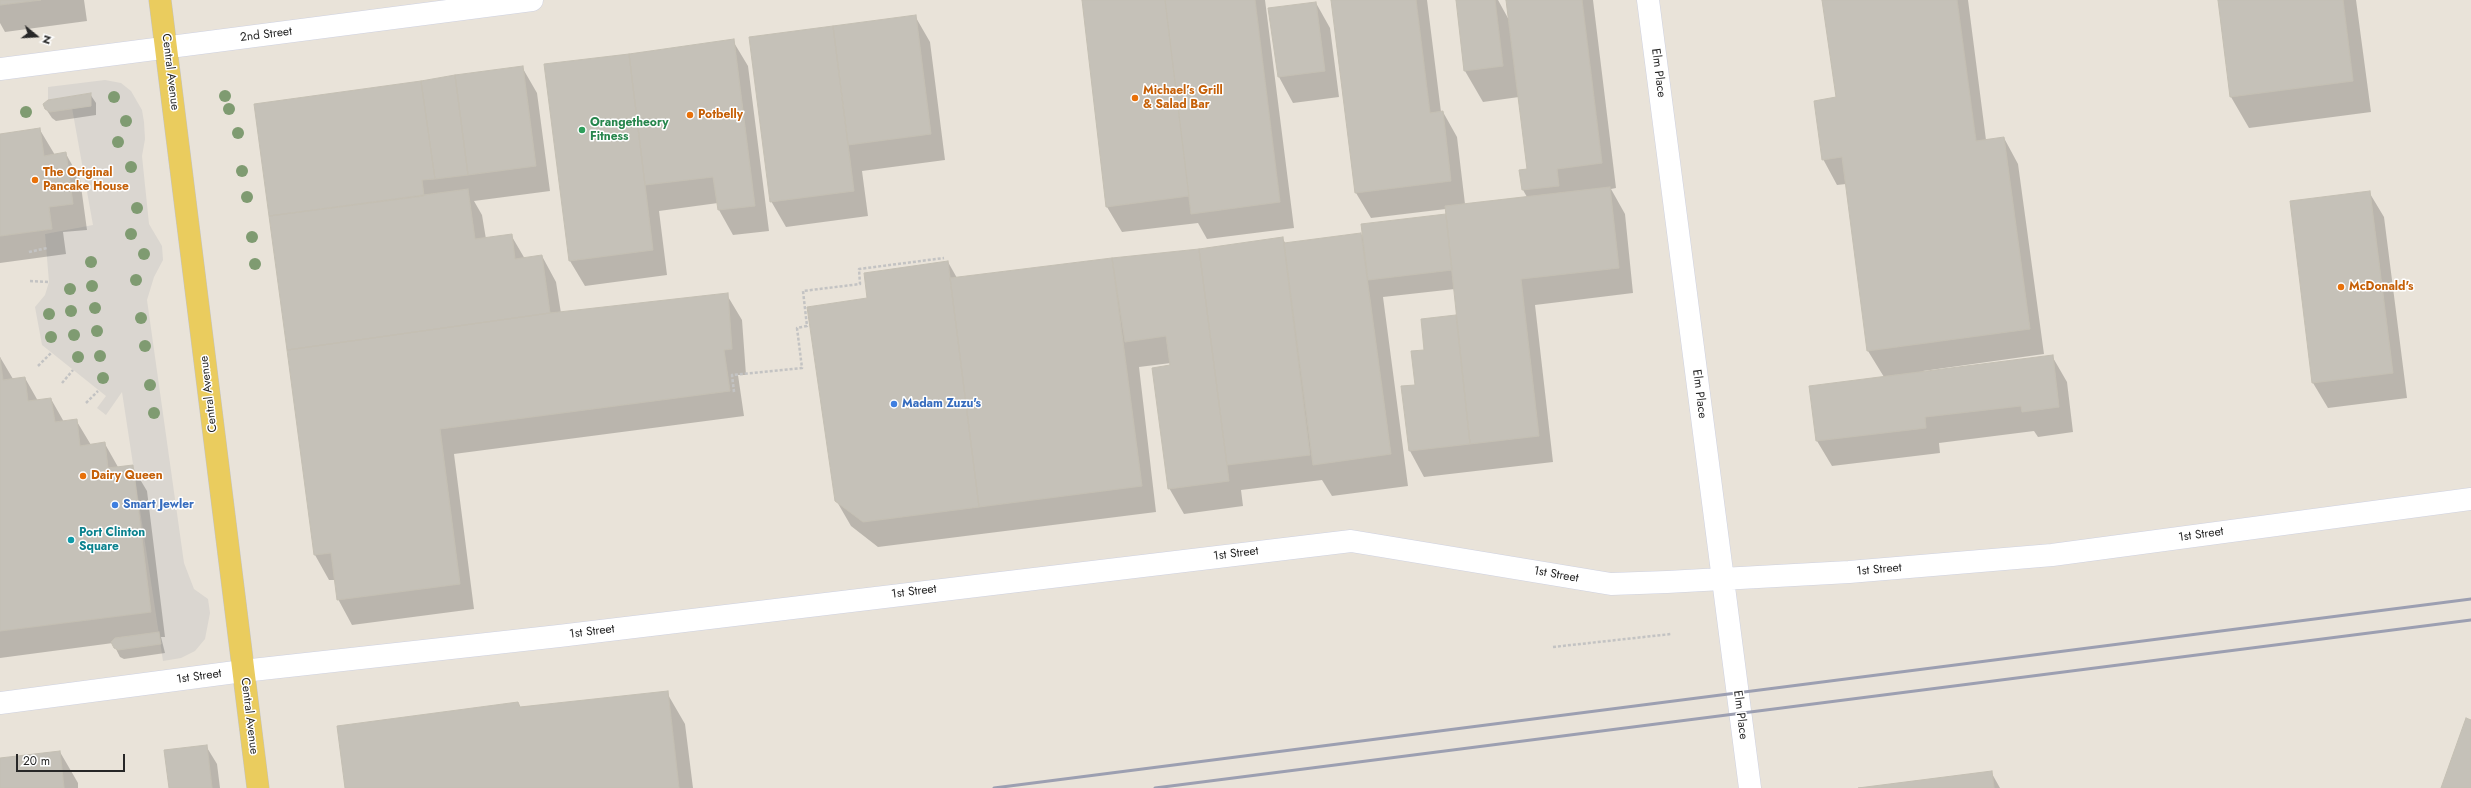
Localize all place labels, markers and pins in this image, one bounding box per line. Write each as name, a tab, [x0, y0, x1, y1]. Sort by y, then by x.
place label: Michael’s Grill & Salad Bar	[1143, 84, 1223, 112]
marker: Michael’s Grill & Salad Bar	[1130, 93, 1140, 103]
place label: Potbelly	[698, 108, 743, 122]
marker: Potbelly	[685, 110, 695, 120]
place label: Orangetheory Fitness	[590, 116, 668, 144]
marker: Orangetheory Fitness	[577, 125, 587, 135]
place label: The Original Pancake House	[43, 166, 129, 194]
marker: The Original Pancake House	[30, 175, 40, 185]
place label: McDonald's	[2349, 280, 2413, 294]
marker: McDonald's	[2336, 282, 2346, 292]
place label: Madam Zuzu's	[902, 397, 981, 411]
marker: Madam Zuzu's	[889, 399, 899, 409]
place label: Dairy Queen	[91, 469, 163, 483]
marker: Dairy Queen	[78, 471, 88, 481]
place label: Smart Jewler	[123, 498, 194, 512]
marker: Smart Jewler	[110, 500, 120, 510]
place label: Port Clinton Square	[79, 526, 145, 554]
marker: Port Clinton Square	[66, 535, 76, 545]

